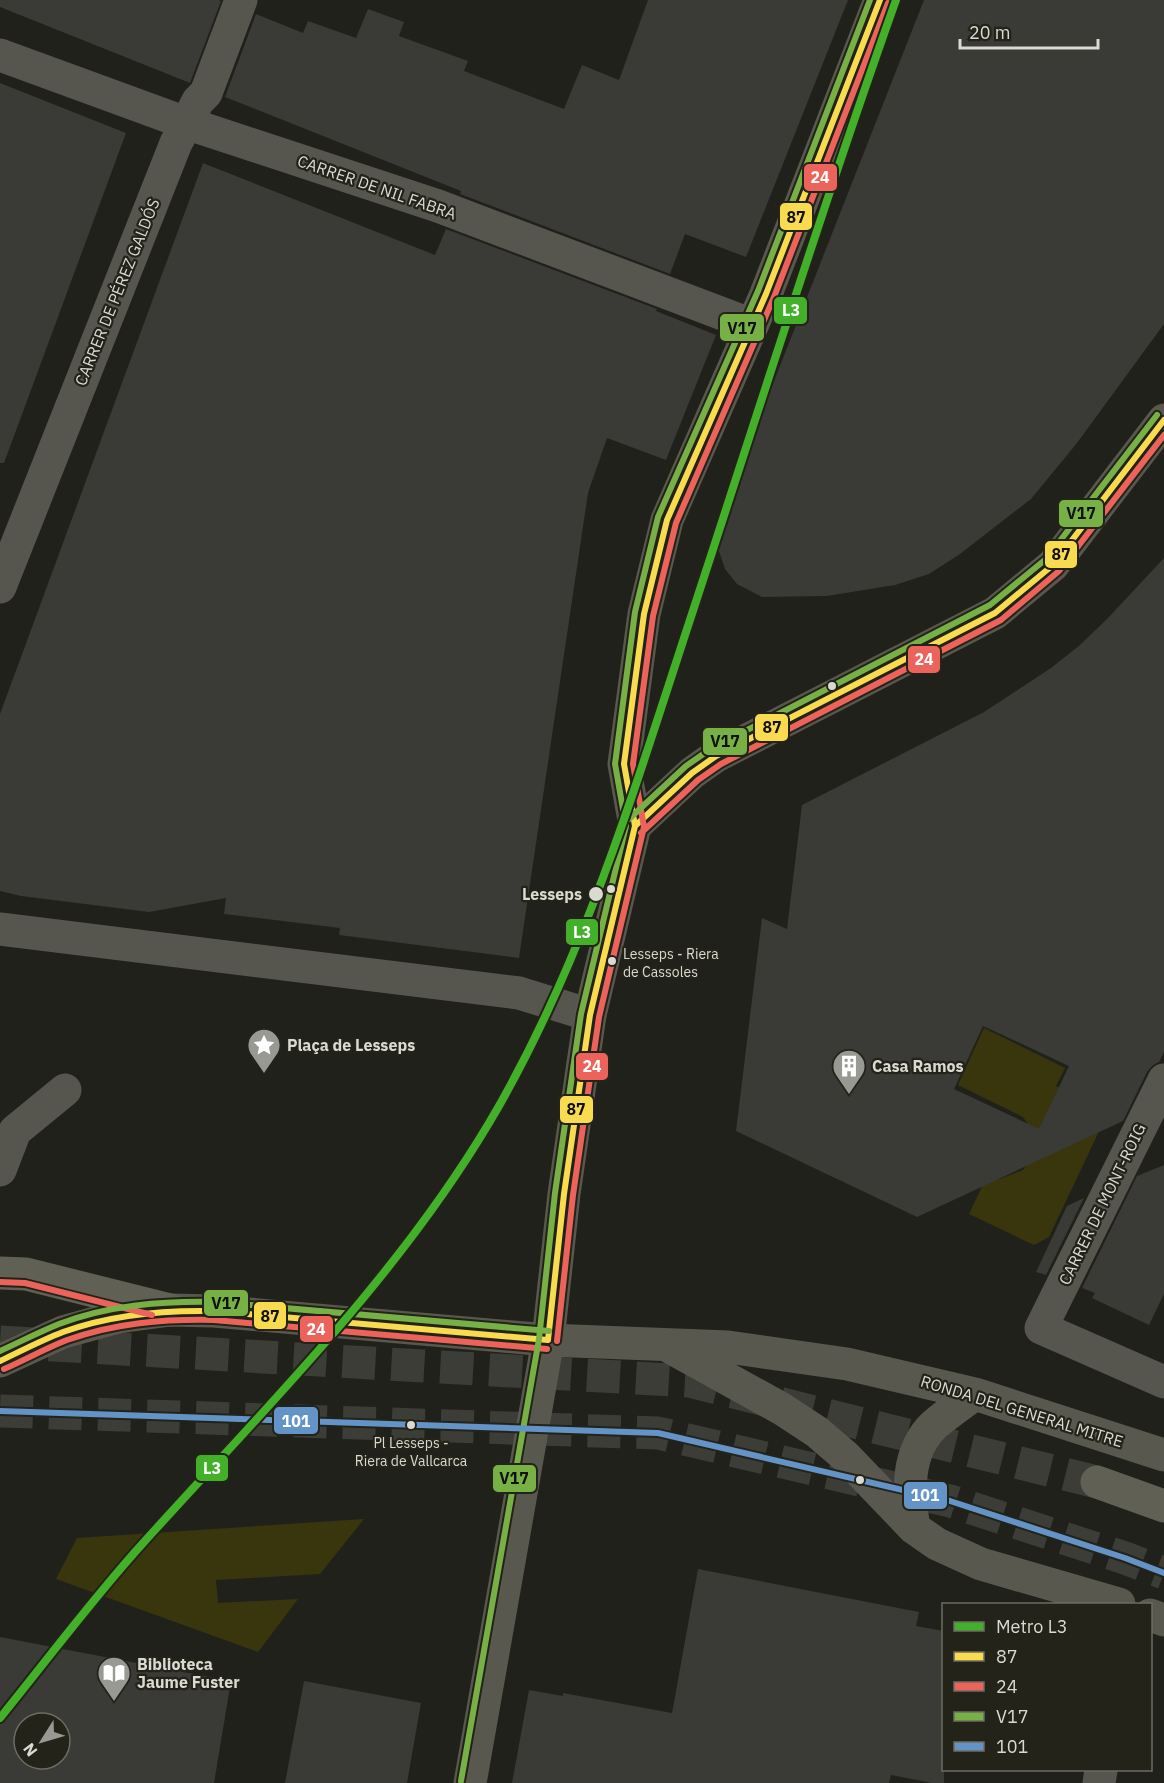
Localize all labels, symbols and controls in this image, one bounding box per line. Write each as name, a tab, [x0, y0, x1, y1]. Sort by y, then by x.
scale bar	[960, 12, 1098, 50]
text: 20 m	[969, 21, 1011, 44]
street label: CARRER DE NIL FABRA	[295, 150, 459, 224]
line badge: 24	[803, 163, 838, 192]
text: 24	[810, 167, 830, 187]
street label: CARRER DE PÉREZ GALDÓS	[69, 195, 164, 389]
line badge: 87	[779, 202, 813, 231]
text: 87	[786, 207, 806, 227]
line badge: L3	[773, 296, 808, 325]
text: L3	[782, 300, 800, 320]
line badge: V17	[719, 313, 765, 342]
text: V17	[727, 318, 757, 338]
line badge: V17	[1058, 499, 1104, 528]
text: V17	[1066, 503, 1096, 523]
line badge: 87	[1044, 540, 1078, 569]
text: 87	[1051, 544, 1071, 564]
line badge: 24	[907, 645, 941, 674]
text: 24	[914, 649, 934, 669]
unlabelled marker	[826, 680, 838, 692]
line badge: 87	[754, 713, 789, 742]
text: 87	[762, 717, 782, 737]
line badge: V17	[702, 727, 748, 756]
text: V17	[710, 731, 740, 751]
unlabelled marker	[605, 883, 617, 895]
place label: Lesseps	[522, 884, 582, 904]
marker: Lesseps	[587, 885, 605, 903]
line badge: L3	[565, 918, 599, 946]
text: L3	[573, 922, 591, 942]
place label: Lesseps - Riera de Cassoles	[623, 945, 719, 981]
marker: Lesseps - Riera de Cassoles	[606, 955, 618, 967]
place icon: Plaça de Lesseps	[246, 1027, 282, 1074]
place label: Plaça de Lesseps	[287, 1035, 415, 1055]
building icon: Casa Ramos	[831, 1048, 867, 1095]
line badge: 24	[575, 1052, 609, 1081]
text: 24	[582, 1056, 602, 1076]
place label: Casa Ramos	[872, 1056, 964, 1076]
line badge: 87	[559, 1095, 594, 1124]
text: 87	[566, 1099, 586, 1119]
street label: CARRER DE MONT-ROIG	[1054, 1120, 1150, 1288]
line badge: V17	[203, 1289, 249, 1317]
text: V17	[211, 1293, 241, 1313]
line badge: 87	[253, 1301, 287, 1330]
text: 87	[260, 1306, 280, 1326]
line badge: 24	[299, 1315, 334, 1343]
text: 24	[306, 1319, 326, 1339]
street label: RONDA DEL GENERAL MITRE	[918, 1371, 1126, 1451]
line badge: 101	[273, 1406, 319, 1435]
text: 101	[282, 1411, 311, 1431]
marker: Pl Lesseps - Riera de Vallcarca	[405, 1419, 417, 1431]
place label: Pl Lesseps - Riera de Vallcarca	[355, 1434, 468, 1470]
line badge: L3	[195, 1454, 229, 1482]
text: L3	[203, 1458, 221, 1478]
line badge: V17	[492, 1464, 537, 1493]
text: V17	[499, 1468, 529, 1488]
unlabelled marker	[854, 1474, 866, 1486]
line badge: 101	[903, 1481, 948, 1510]
text: 101	[911, 1485, 940, 1505]
legend	[942, 1603, 1152, 1771]
text: Metro L3	[996, 1615, 1067, 1638]
text: 87	[996, 1645, 1018, 1668]
place label: Biblioteca Jaume Fuster	[137, 1654, 240, 1692]
library icon: Biblioteca Jaume Fuster	[96, 1655, 132, 1702]
text: 24	[996, 1675, 1018, 1698]
text: V17	[996, 1705, 1029, 1728]
north arrow	[12, 1711, 72, 1771]
text: 101	[996, 1735, 1028, 1758]
text: N	[19, 1739, 41, 1761]

